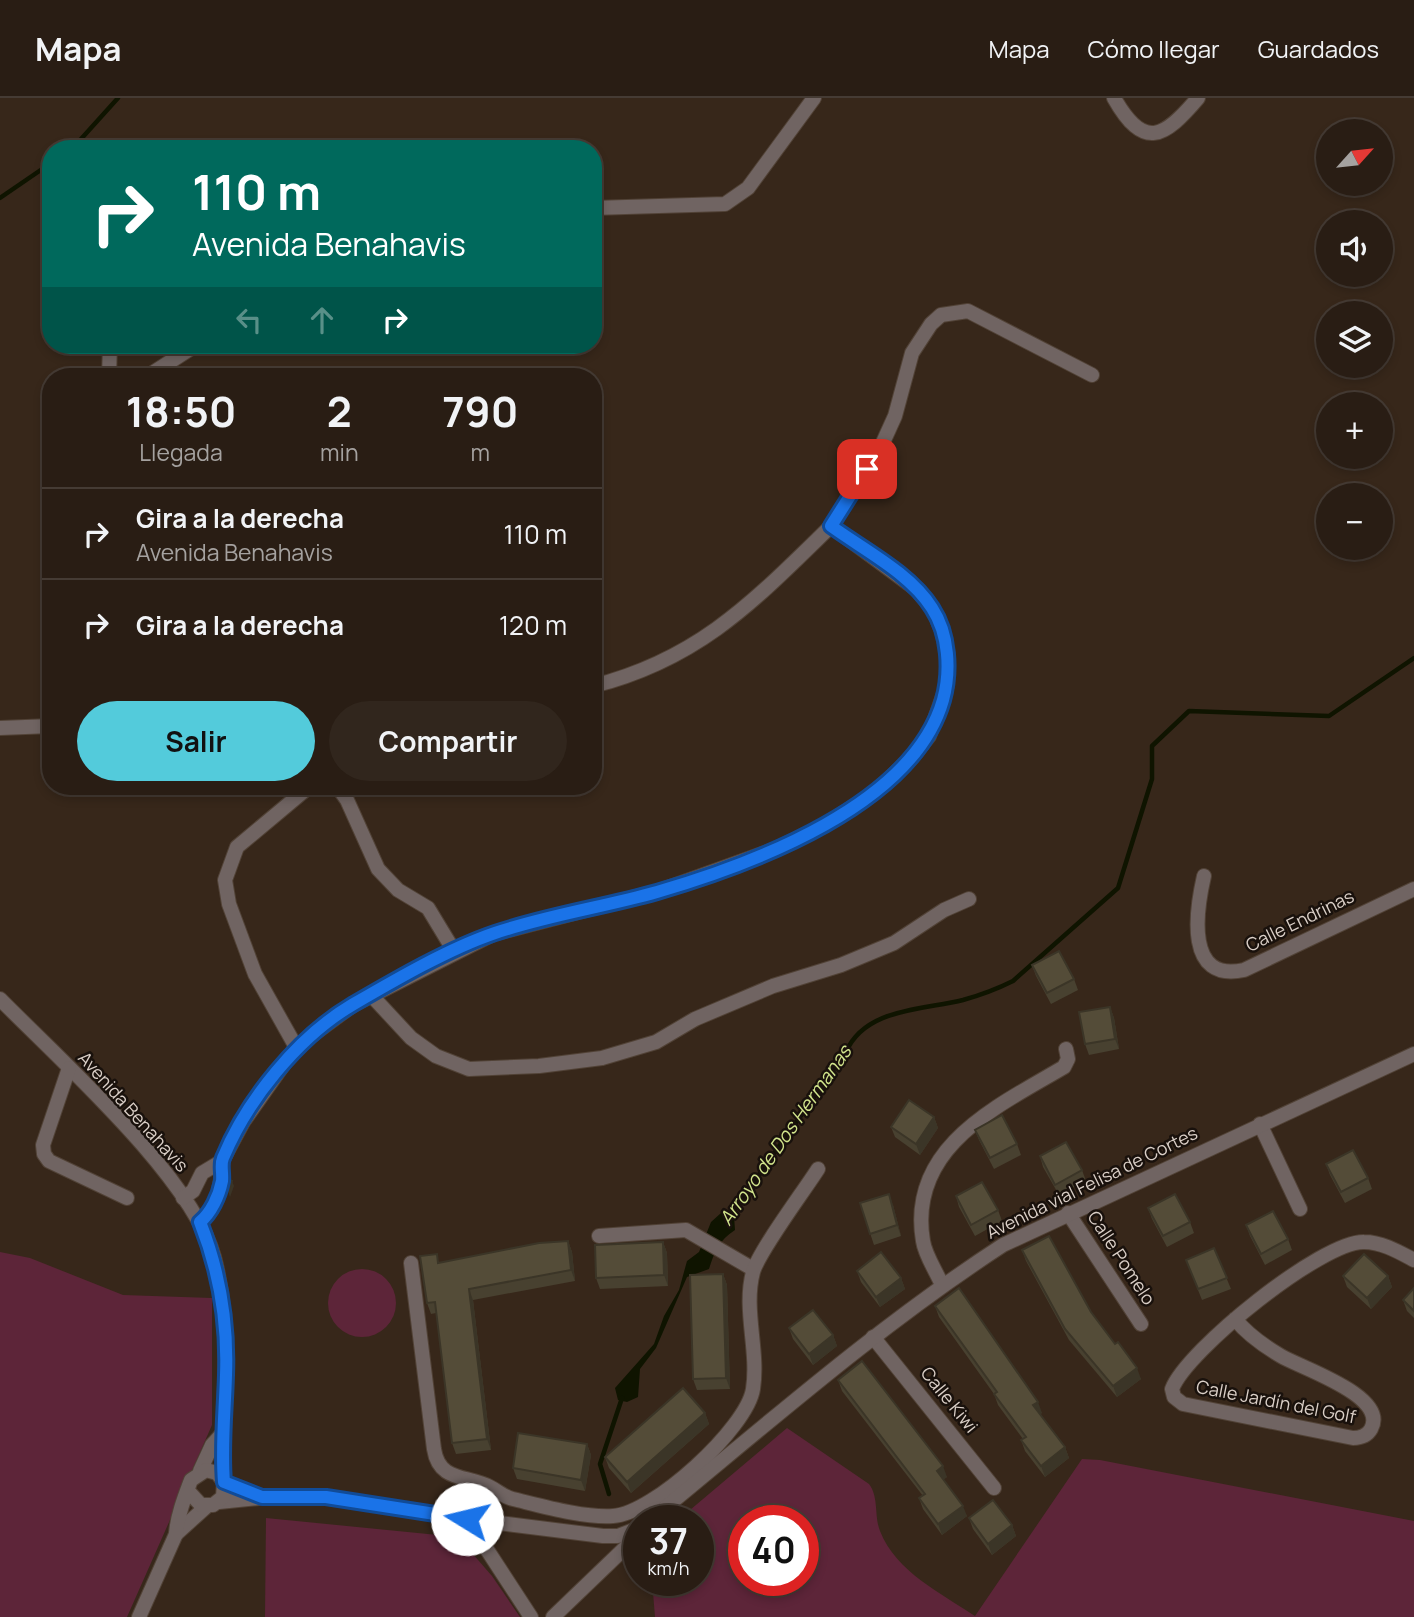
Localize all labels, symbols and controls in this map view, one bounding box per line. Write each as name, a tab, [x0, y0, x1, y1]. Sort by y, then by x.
text: Mapa	[35, 26, 122, 71]
text: Mapa	[989, 32, 1050, 65]
text: Cómo llegar	[1088, 32, 1220, 65]
text: Guardados	[1258, 32, 1379, 65]
north arrow	[1316, 119, 1393, 196]
map controls	[1316, 119, 1393, 560]
text: 110 m	[192, 158, 321, 225]
icon: right	[77, 168, 168, 259]
button: sound	[1316, 210, 1393, 287]
text: Avenida Benahavis	[192, 222, 466, 266]
icon: left	[230, 301, 268, 339]
icon: ahead	[303, 301, 341, 339]
icon: right	[376, 301, 414, 339]
button: layers	[1316, 301, 1393, 378]
text: 18:50	[126, 382, 236, 440]
text: 2	[327, 382, 352, 440]
text: 790	[442, 382, 518, 440]
button: +	[1316, 392, 1393, 469]
text: Llegada	[139, 436, 223, 468]
text: min	[320, 436, 359, 468]
text: m	[471, 436, 490, 468]
pin	[837, 439, 897, 499]
icon: arrive	[848, 450, 886, 488]
button: −	[1316, 483, 1393, 560]
text: Gira a la derecha	[136, 500, 344, 536]
icon: right	[77, 515, 115, 553]
text: 110 m	[504, 516, 567, 552]
text: Avenida Benahavis	[136, 536, 333, 568]
icon: right	[77, 606, 115, 644]
text: Gira a la derecha	[136, 607, 344, 643]
text: 120 m	[499, 607, 567, 643]
button: Salir	[77, 701, 315, 781]
button: Compartir	[329, 701, 567, 781]
street label: Calle Endrinas	[1241, 883, 1358, 957]
water label: Arroyo de Dos Hermanas	[713, 1038, 858, 1230]
street label: Avenida Benahavis	[73, 1046, 194, 1177]
street label: Avenida vial Felisa de Cortes	[982, 1120, 1201, 1244]
street label: Calle Pomelo	[1083, 1206, 1161, 1309]
street label: Calle Kiwi	[916, 1361, 984, 1437]
street label: Calle Jardín del Golf	[1194, 1374, 1359, 1428]
position arrow	[430, 1482, 504, 1556]
speed limit sign: 40	[728, 1505, 819, 1596]
text: 37	[649, 1517, 688, 1565]
text: km/h	[648, 1556, 689, 1580]

